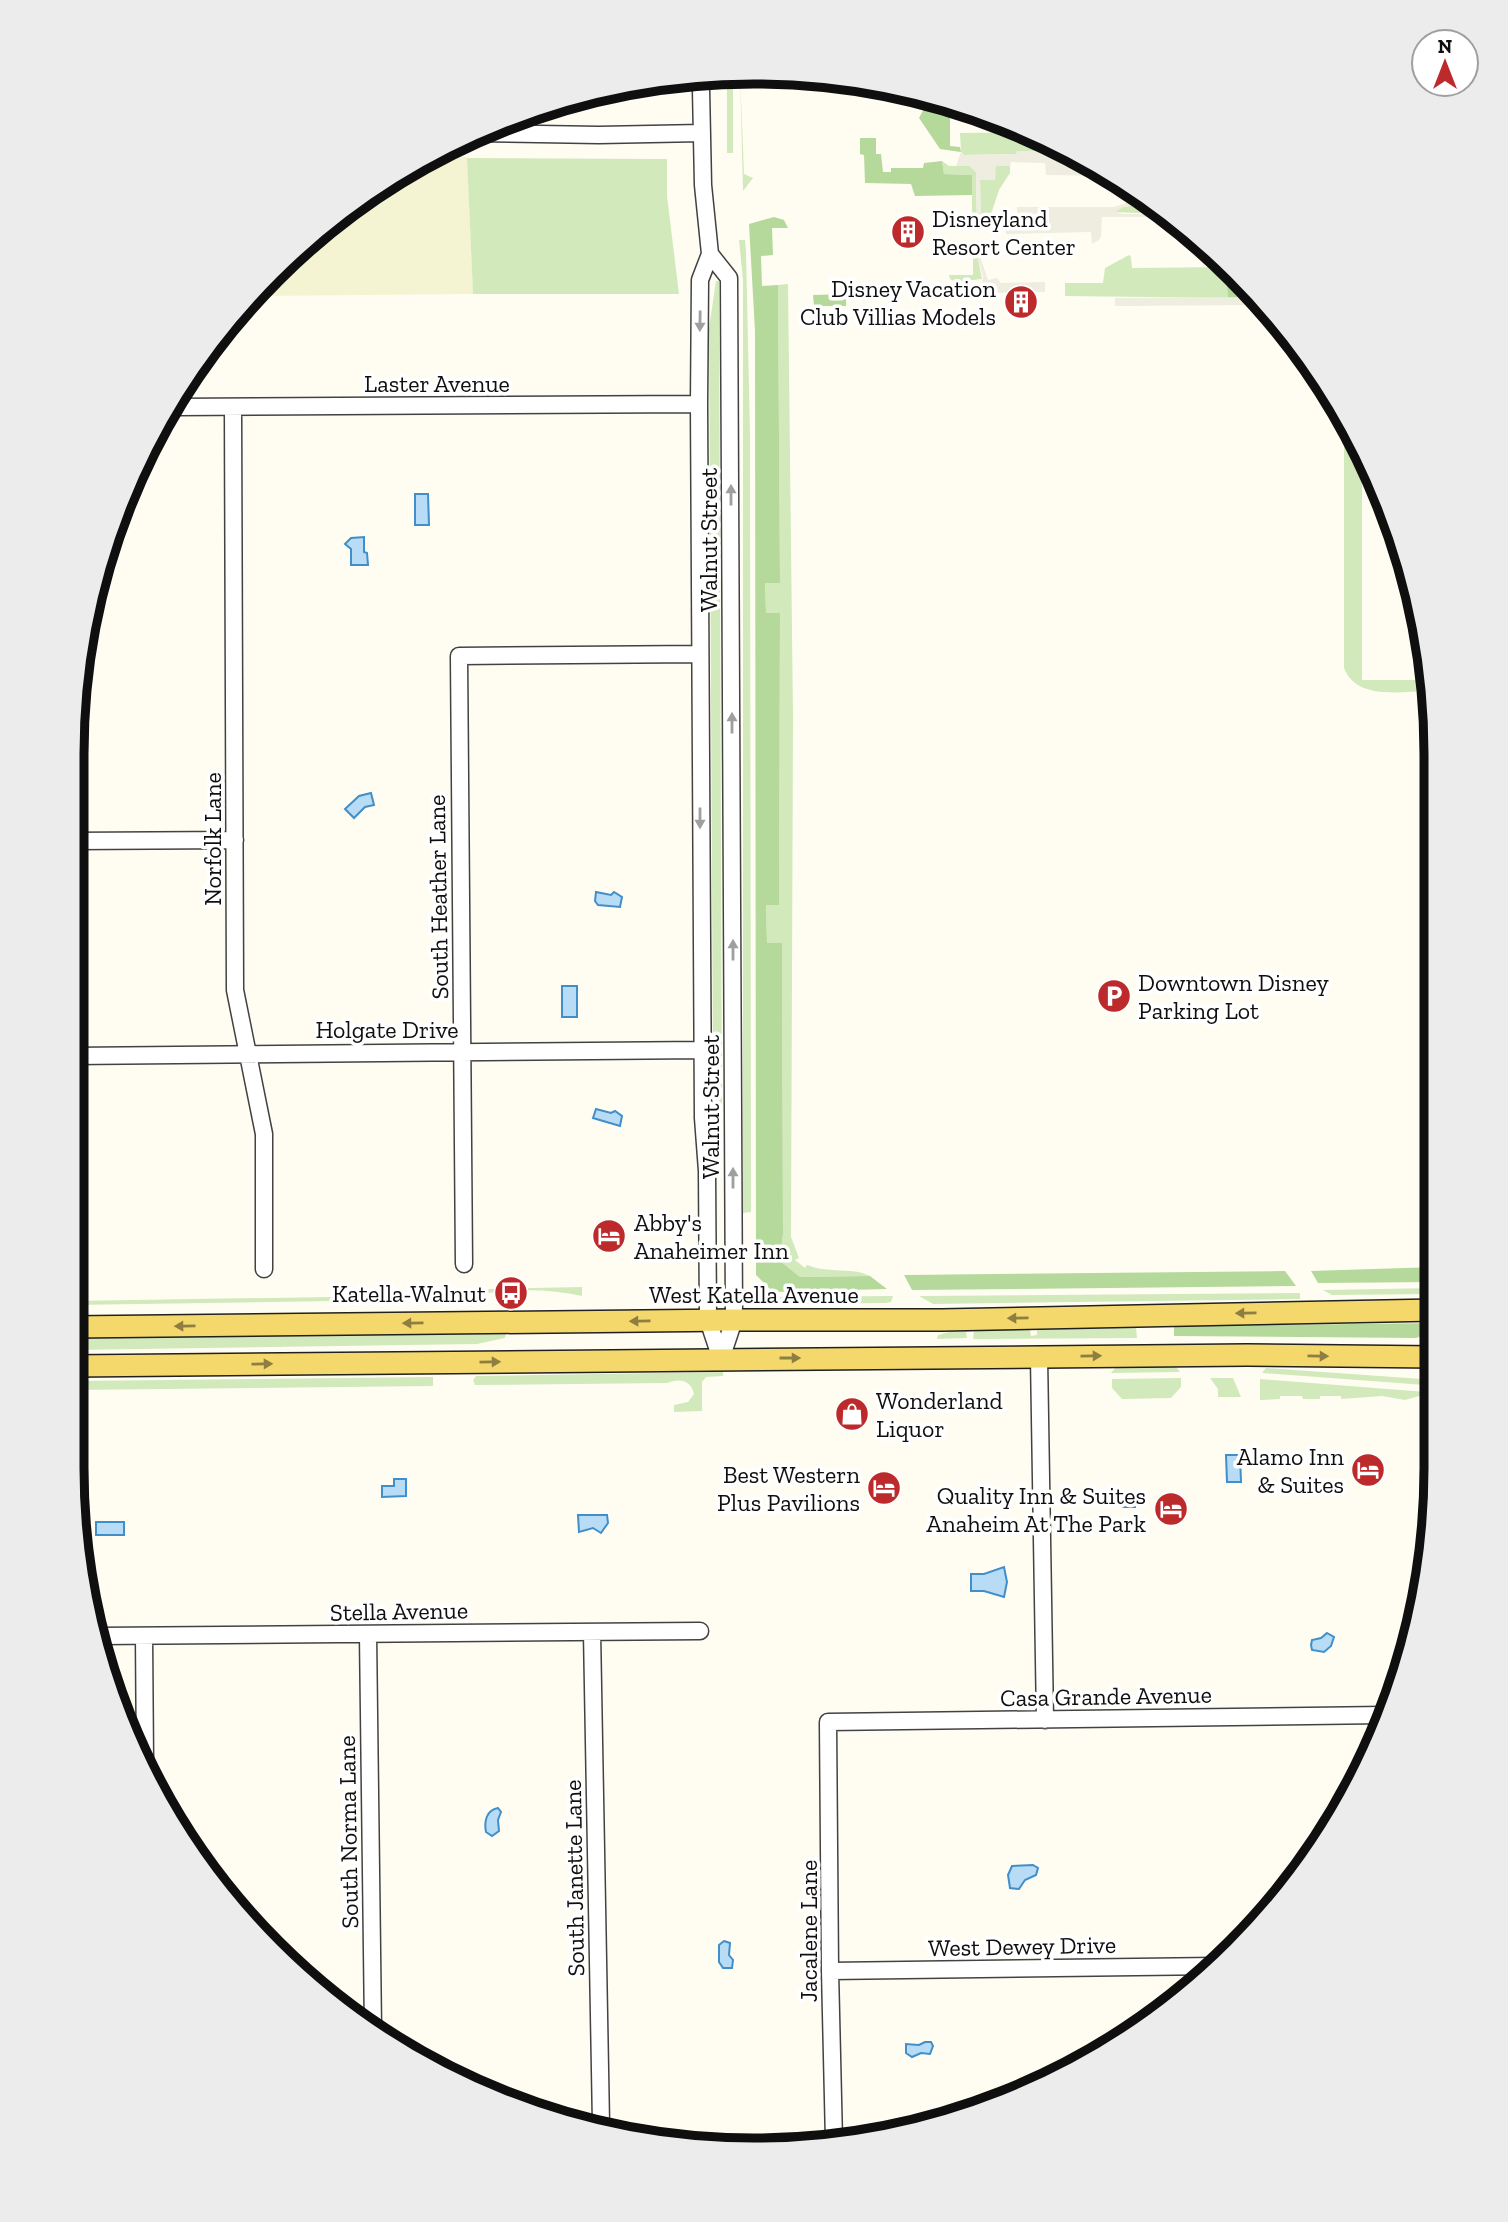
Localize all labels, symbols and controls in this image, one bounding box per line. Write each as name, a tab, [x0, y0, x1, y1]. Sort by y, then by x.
north arrow	[1410, 28, 1480, 98]
text: N	[1438, 35, 1452, 58]
place label: Disneyland Resort Center	[932, 204, 1076, 261]
building icon: Disneyland Resort Center	[889, 213, 927, 251]
place label: Disney Vacation Club Villias Models	[800, 274, 996, 331]
building icon: Disney Vacation Club Villias Models	[1002, 283, 1040, 321]
one-way arrow	[694, 310, 706, 332]
street label: Laster Avenue	[364, 369, 510, 398]
street label: Walnut Street	[694, 468, 723, 612]
one-way arrow	[725, 484, 736, 506]
one-way arrow	[726, 712, 738, 734]
street label: Norfolk Lane	[198, 772, 227, 906]
street label: South Heather Lane	[422, 794, 454, 1000]
one-way arrow	[694, 807, 706, 829]
one-way arrow	[727, 939, 739, 961]
place label: Downtown Disney Parking Lot	[1138, 968, 1329, 1025]
parking icon: Downtown Disney Parking Lot	[1095, 977, 1133, 1015]
street label: Holgate Drive	[315, 1015, 459, 1044]
street label: Walnut Street	[696, 1035, 725, 1179]
one-way arrow	[727, 1167, 739, 1189]
place label: Abby's Anaheimer Inn	[634, 1208, 789, 1265]
hotel icon: Abby's Anaheimer Inn	[590, 1217, 628, 1255]
bus stop icon: Katella-Walnut	[492, 1274, 530, 1312]
place label: Katella-Walnut	[332, 1279, 486, 1308]
street label: West Katella Avenue	[649, 1280, 859, 1309]
one-way arrow	[1234, 1308, 1256, 1319]
one-way arrow	[1007, 1312, 1029, 1324]
one-way arrow	[629, 1315, 651, 1327]
one-way arrow	[402, 1317, 424, 1329]
one-way arrow	[174, 1320, 196, 1332]
one-way arrow	[1080, 1350, 1102, 1362]
one-way arrow	[1307, 1350, 1329, 1361]
one-way arrow	[779, 1352, 801, 1364]
one-way arrow	[479, 1356, 501, 1368]
one-way arrow	[252, 1359, 274, 1370]
place label: Wonderland Liquor	[876, 1386, 1003, 1443]
shop icon: Wonderland Liquor	[833, 1395, 871, 1433]
place label: Alamo Inn & Suites	[1237, 1442, 1344, 1499]
hotel icon: Alamo Inn & Suites	[1349, 1451, 1387, 1489]
place label: Best Western Plus Pavilions	[717, 1460, 860, 1517]
hotel icon: Best Western Plus Pavilions	[865, 1469, 903, 1507]
place label: Quality Inn & Suites Anaheim At The Park	[926, 1481, 1147, 1538]
hotel icon: Quality Inn & Suites Anaheim At The Park	[1152, 1490, 1190, 1528]
street label: Stella Avenue	[330, 1595, 468, 1627]
street label: Casa Grande Avenue	[1000, 1680, 1212, 1712]
street label: South Norma Lane	[332, 1735, 364, 1929]
street label: South Janette Lane	[558, 1779, 590, 1977]
street label: Jacalene Lane	[794, 1860, 823, 2002]
street label: West Dewey Drive	[928, 1930, 1116, 1962]

